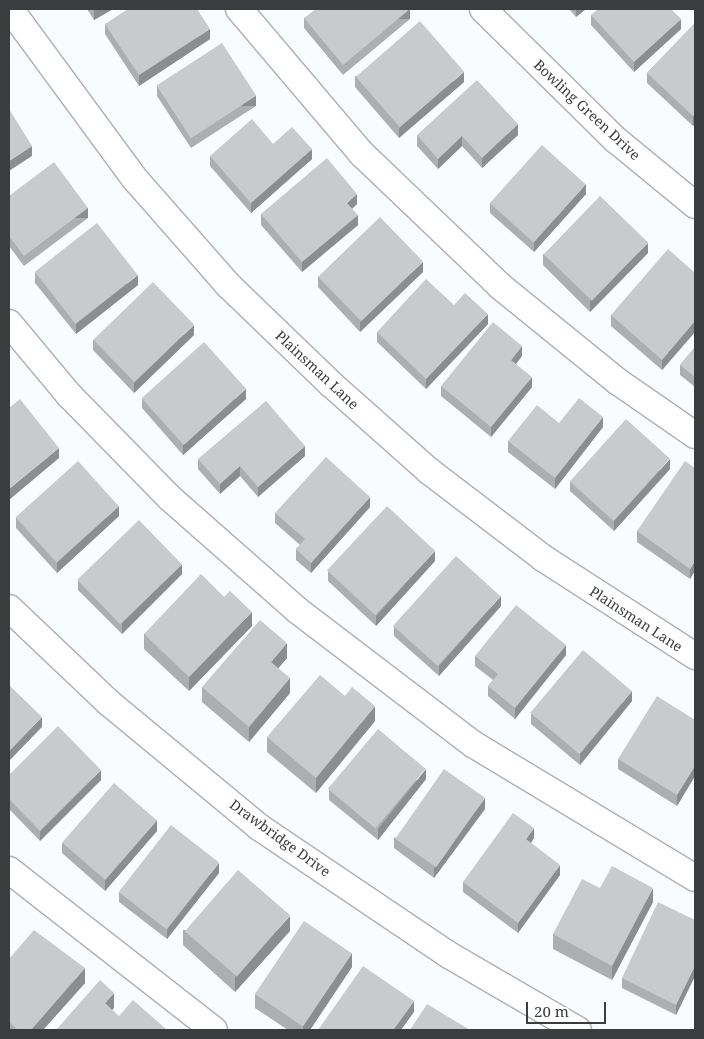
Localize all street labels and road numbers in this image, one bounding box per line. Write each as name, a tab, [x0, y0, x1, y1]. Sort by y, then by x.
street label: Bowling Green Drive	[530, 56, 644, 164]
street label: Plainsman Lane	[272, 327, 362, 413]
street label: Plainsman Lane	[586, 583, 686, 655]
street label: Drawbridge Drive	[226, 796, 334, 880]

